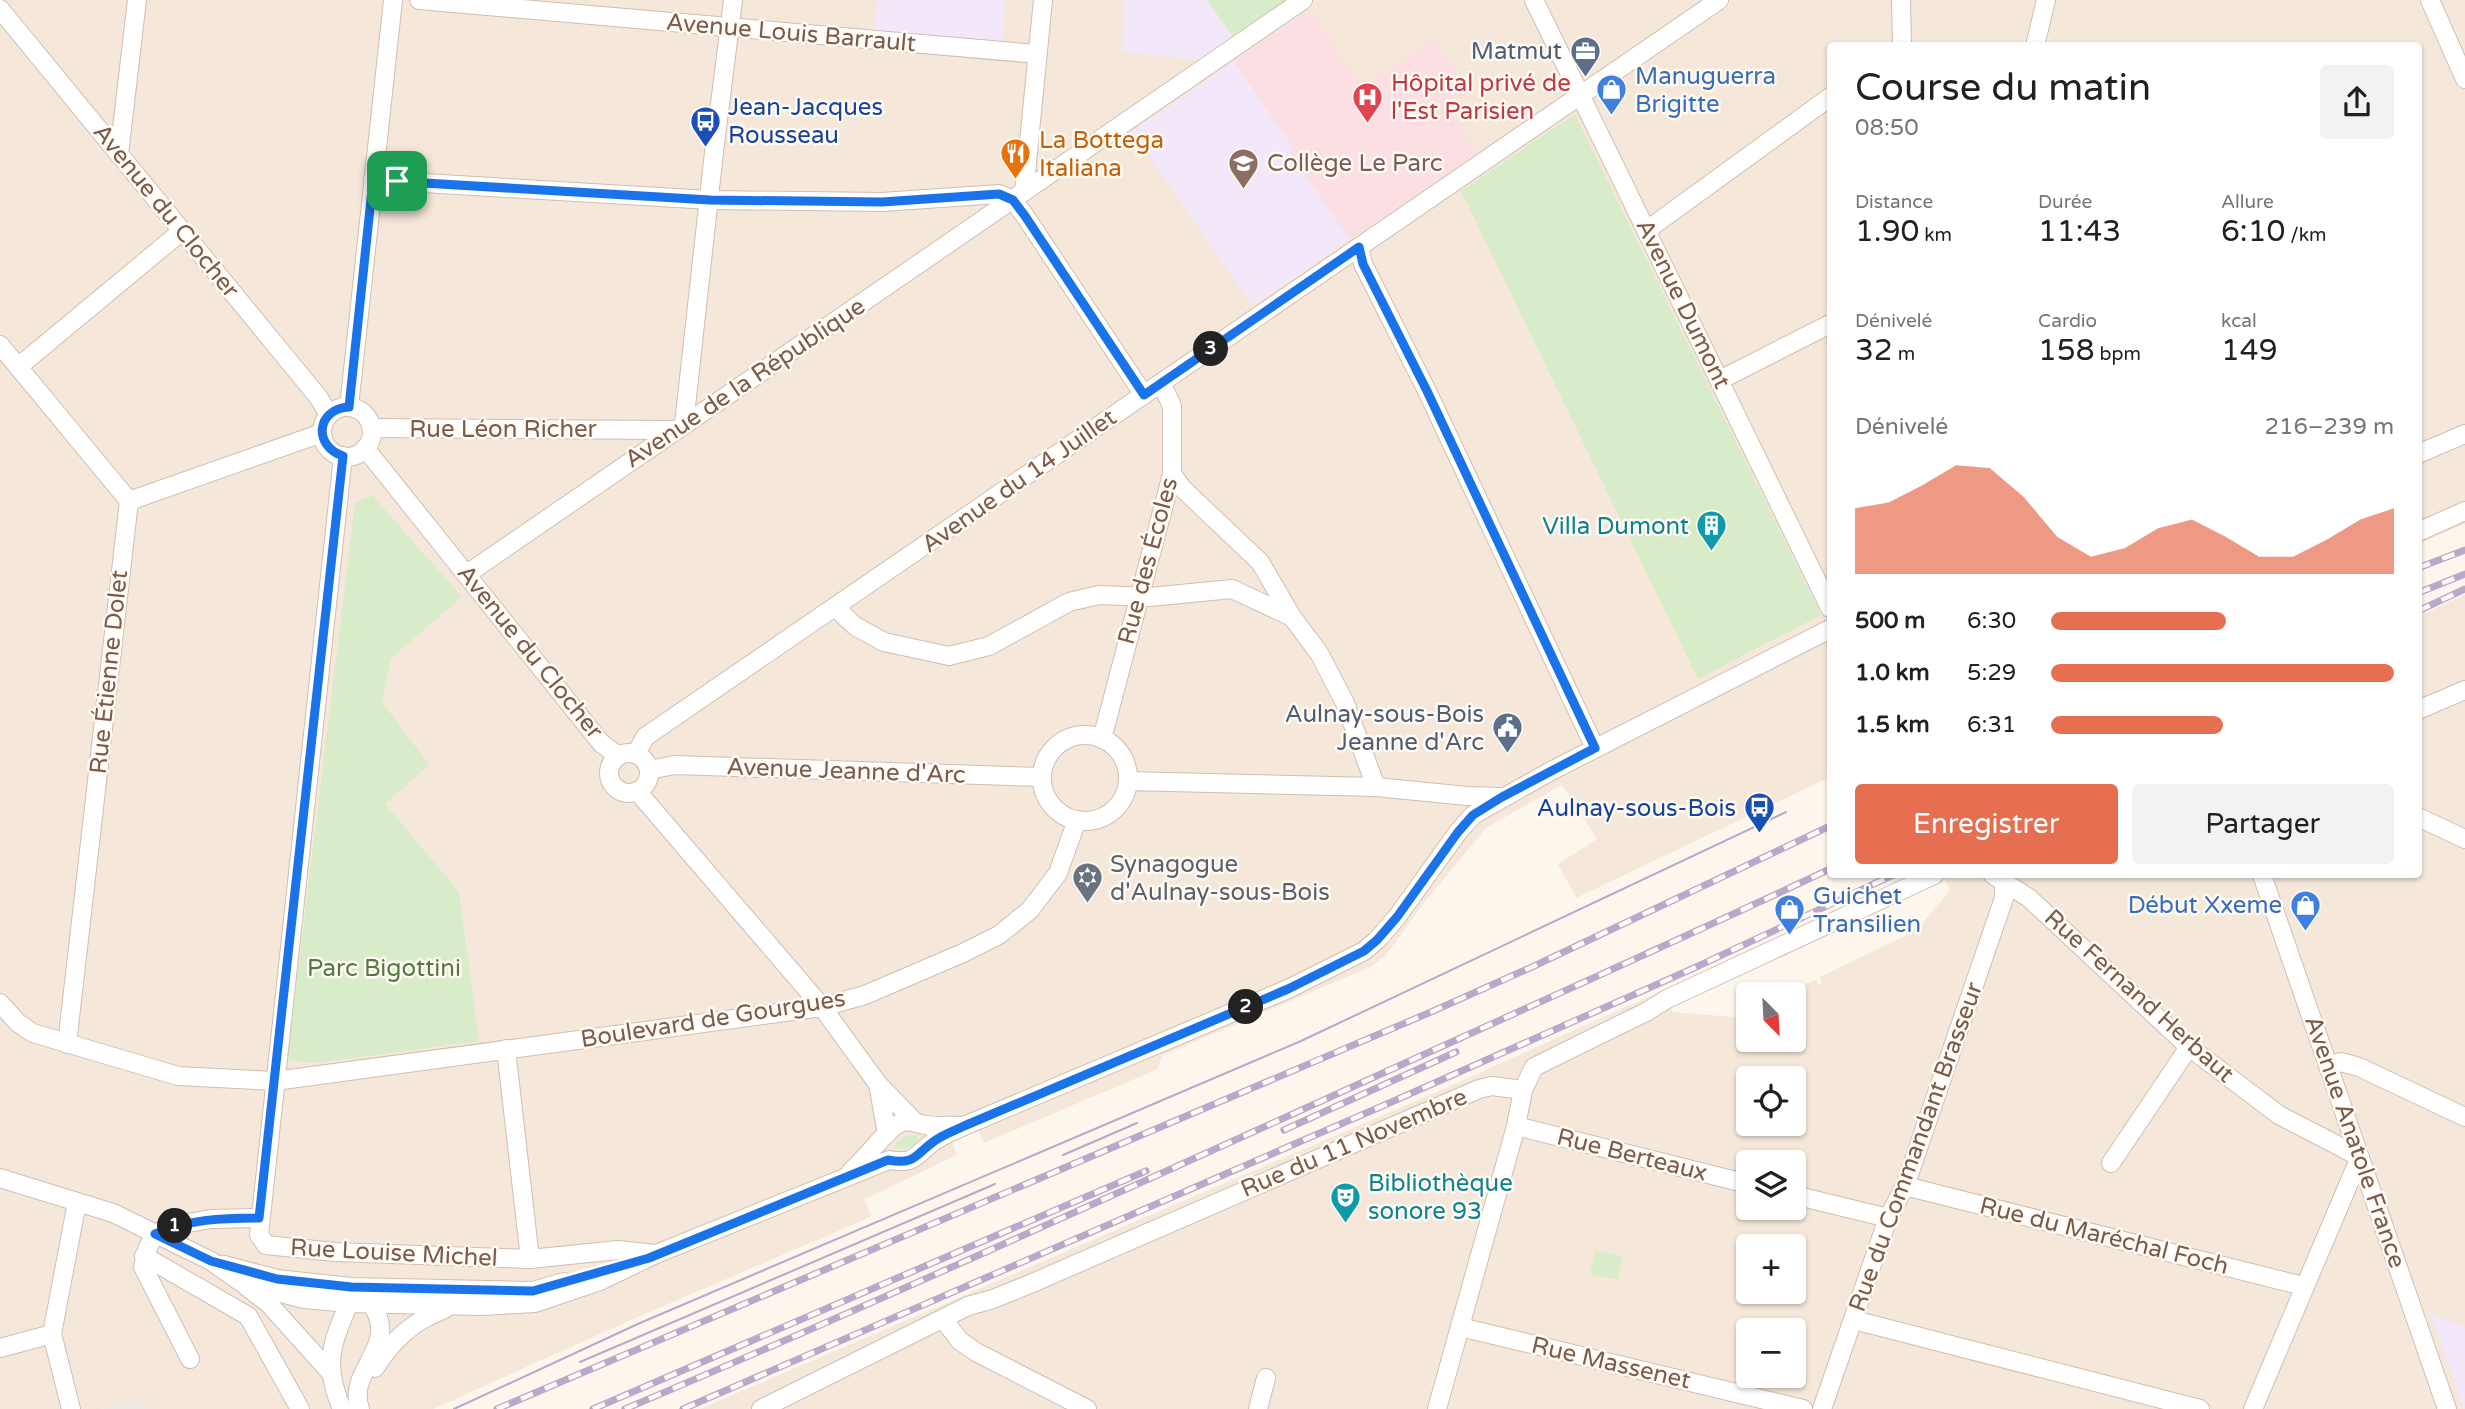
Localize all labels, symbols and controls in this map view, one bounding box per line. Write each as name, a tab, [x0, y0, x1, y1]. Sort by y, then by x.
street label: Avenue Louis Barrault	[665, 8, 917, 58]
office icon: Matmut	[1568, 34, 1602, 78]
place label: Matmut	[1471, 37, 1562, 66]
place label: Manuguerra Brigitte	[1635, 62, 1776, 119]
text: Course du matin	[1855, 65, 2151, 111]
button: share	[2320, 65, 2394, 139]
place label: Hôpital privé de l'Est Parisien	[1391, 69, 1571, 126]
shop icon: Manuguerra Brigitte	[1595, 73, 1629, 117]
hospital icon: Hôpital privé de l'Est Parisien	[1351, 80, 1385, 124]
place label: Jean-Jacques Rousseau	[728, 93, 883, 150]
bus stop icon: Jean-Jacques Rousseau	[688, 104, 722, 148]
text: 08:50	[1855, 114, 1919, 142]
street label: Avenue du Clocher	[87, 118, 246, 305]
place label: La Bottega Italiana	[1039, 126, 1164, 183]
restaurant icon: La Bottega Italiana	[999, 137, 1033, 181]
school or university icon: Collège Le Parc	[1227, 146, 1261, 190]
place label: Collège Le Parc	[1267, 149, 1443, 178]
pin	[367, 151, 427, 211]
icon: arrive	[378, 162, 416, 200]
text: Distance	[1855, 191, 1933, 213]
text: Durée	[2038, 191, 2092, 213]
text: Allure	[2221, 191, 2274, 213]
text: 1.90	[1855, 213, 1919, 250]
text: 11:43	[2038, 213, 2121, 250]
text: 6:10	[2221, 213, 2285, 250]
street label: Avenue Dumont	[1629, 215, 1737, 393]
text: km	[1919, 224, 1952, 246]
text: /km	[2285, 224, 2326, 246]
street label: Avenue de la République	[619, 292, 871, 474]
text: Dénivelé	[1855, 310, 1932, 332]
text: Cardio	[2038, 310, 2097, 332]
text: kcal	[2221, 310, 2257, 332]
pin: 3	[1194, 332, 1228, 366]
text: 32	[1855, 332, 1893, 369]
text: 158	[2038, 332, 2095, 369]
text: 149	[2221, 332, 2278, 369]
text: 3	[1205, 337, 1216, 359]
text: m	[1893, 343, 1915, 365]
text: bpm	[2095, 343, 2141, 365]
street label: Avenue du 14 Juillet	[916, 403, 1122, 559]
text: Dénivelé	[1855, 413, 1948, 441]
text: 216–239 m	[2265, 413, 2394, 441]
street label: Rue Léon Richer	[409, 415, 598, 444]
street label: Rue des Écoles	[1111, 474, 1184, 648]
building icon: Villa Dumont	[1695, 509, 1729, 553]
place label: Villa Dumont	[1542, 512, 1689, 541]
street label: Avenue du Clocher	[451, 559, 610, 746]
street label: Rue Étienne Dolet	[83, 568, 134, 776]
text: 500 m	[1855, 607, 1925, 635]
text: 6:30	[1967, 607, 2016, 635]
text: 1.0 km	[1855, 659, 1930, 687]
text: 5:29	[1967, 659, 2016, 687]
place label: Aulnay-sous-Bois Jeanne d'Arc	[1285, 700, 1484, 757]
public building icon: Aulnay-sous-Bois Jeanne d'Arc	[1490, 711, 1524, 755]
text: 1.5 km	[1855, 711, 1930, 739]
text: 6:31	[1967, 711, 2016, 739]
street label: Avenue Jeanne d'Arc	[726, 752, 966, 790]
button: Enregistrer	[1855, 784, 2118, 864]
button: Partager	[2132, 784, 2394, 864]
bus stop icon: Aulnay-sous-Bois	[1742, 791, 1776, 835]
place label: Aulnay-sous-Bois	[1537, 794, 1736, 823]
place label: Synagogue d'Aulnay-sous-Bois	[1110, 850, 1330, 907]
synagogue icon: Synagogue d'Aulnay-sous-Bois	[1070, 861, 1104, 905]
place label: Guichet Transilien	[1813, 882, 1921, 939]
shop icon: Début Xxeme	[2288, 888, 2322, 932]
place label: Début Xxeme	[2128, 891, 2282, 920]
shop icon: Guichet Transilien	[1773, 893, 1807, 937]
street label: Rue Fernand Herbaut	[2038, 903, 2240, 1089]
park label: Parc Bigottini	[307, 954, 461, 983]
street label: Rue du Commandant Brasseur	[1843, 978, 1990, 1316]
north arrow	[1736, 982, 1806, 1052]
map controls	[1736, 982, 1806, 1388]
street label: Boulevard de Gourgues	[579, 984, 847, 1054]
pin: 2	[1228, 990, 1264, 1024]
text: 2	[1240, 995, 1251, 1017]
street label: Avenue Anatole France	[2298, 1012, 2412, 1272]
button: locate	[1736, 1066, 1806, 1136]
street label: Rue du 11 Novembre	[1236, 1082, 1472, 1204]
street label: Rue Berteaux	[1554, 1122, 1710, 1188]
button: layers	[1736, 1150, 1806, 1220]
place label: Bibliothèque sonore 93	[1368, 1169, 1513, 1226]
theatre icon: Bibliothèque sonore 93	[1328, 1180, 1362, 1224]
street label: Rue du Maréchal Foch	[1977, 1191, 2231, 1281]
pin: 1	[158, 1208, 192, 1244]
text: 1	[169, 1214, 180, 1236]
street label: Rue Louise Michel	[289, 1233, 499, 1273]
button: +	[1736, 1234, 1806, 1304]
button: −	[1736, 1318, 1806, 1388]
street label: Rue Massenet	[1529, 1331, 1693, 1395]

